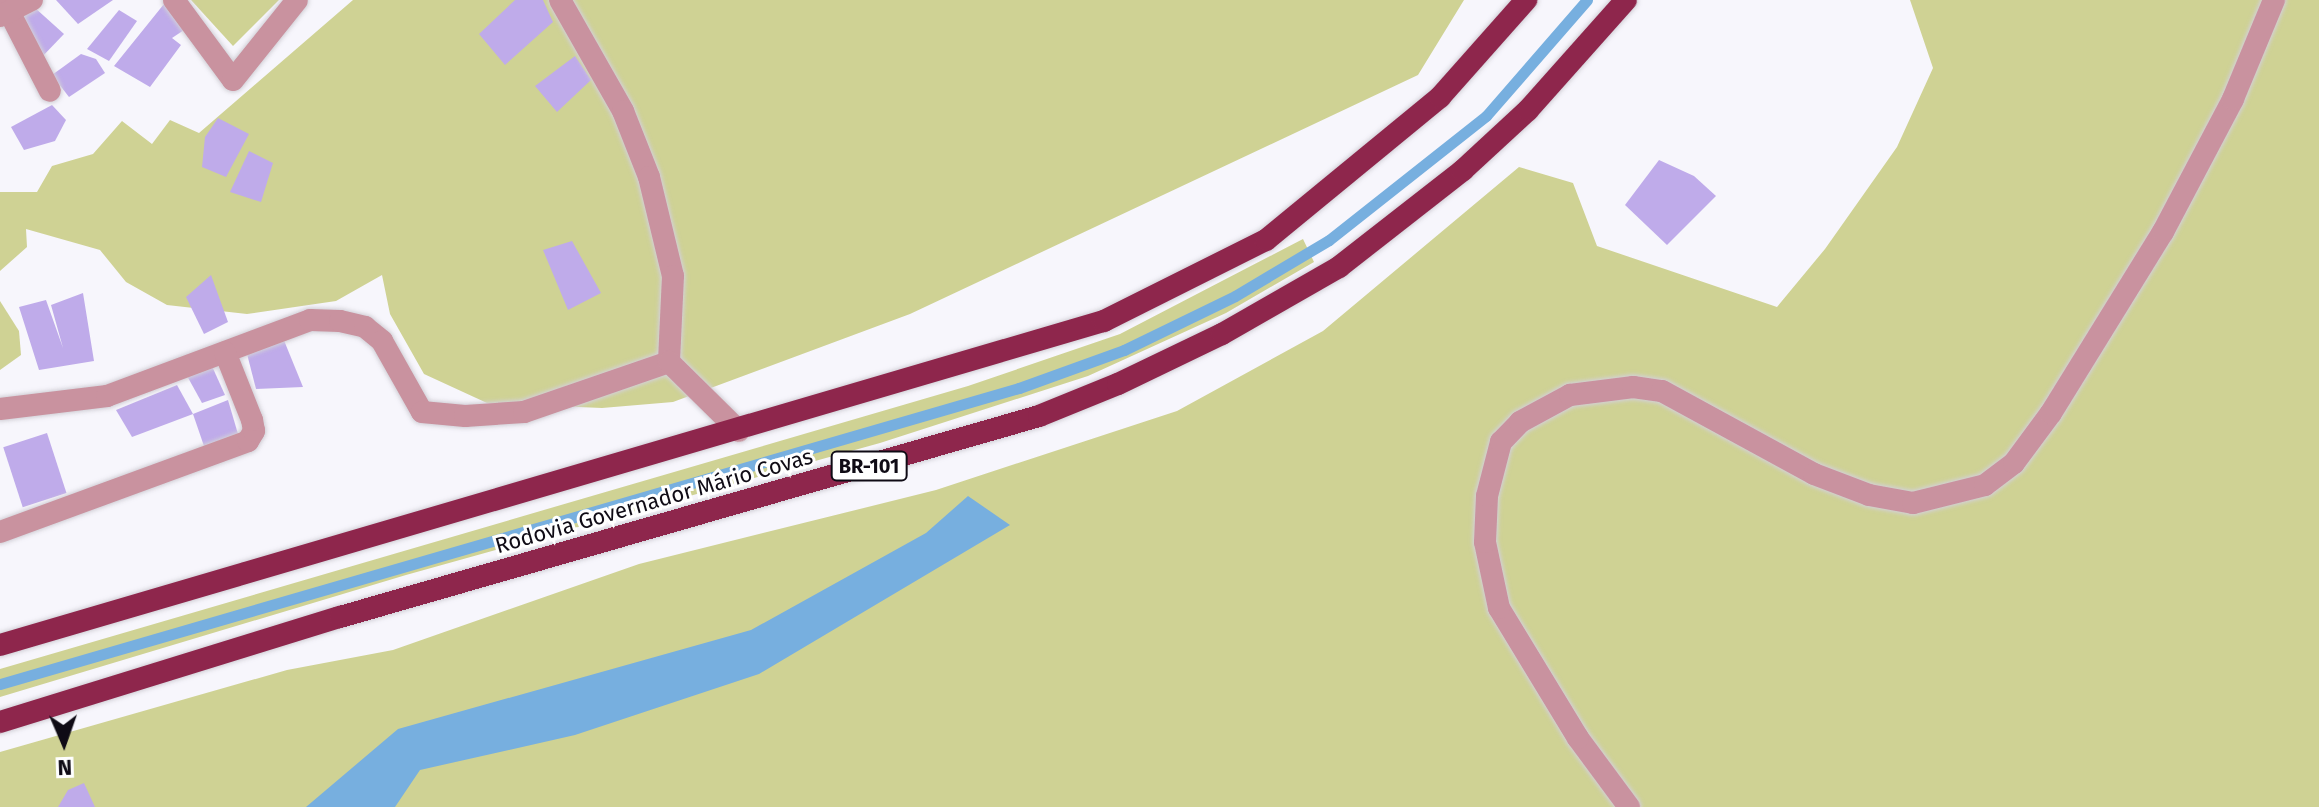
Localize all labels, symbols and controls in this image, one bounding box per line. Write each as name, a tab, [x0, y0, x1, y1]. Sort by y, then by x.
street label: Rodovia Governador Mário Covas	[492, 443, 816, 559]
road number: BR-101	[829, 450, 909, 482]
north arrow	[24, 703, 104, 783]
text: N	[57, 754, 73, 781]

